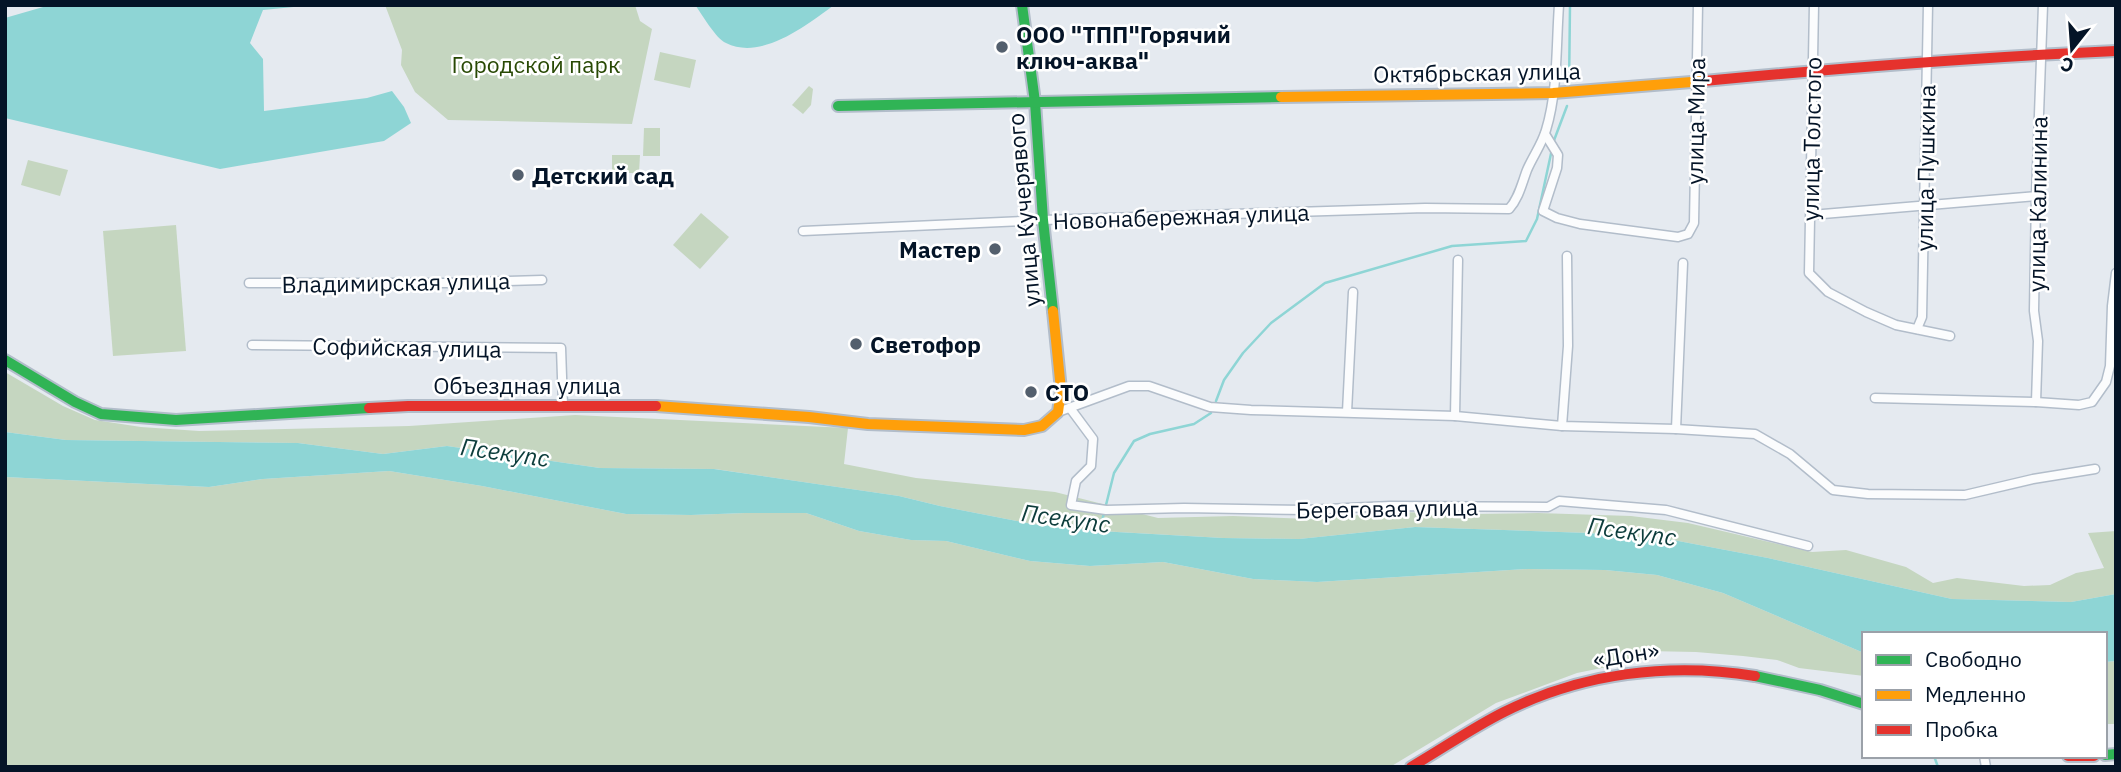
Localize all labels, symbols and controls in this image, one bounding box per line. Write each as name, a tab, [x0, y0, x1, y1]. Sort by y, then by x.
north arrow	[2037, 14, 2107, 84]
place label: ООО "ТПП"Горячий ключ-аква"	[1016, 19, 1231, 75]
marker: ООО "ТПП"Горячий ключ-аква"	[994, 39, 1010, 55]
park label: Городской парк	[451, 49, 621, 79]
text: С	[2058, 52, 2076, 79]
street label: Октябрьская улица	[1373, 55, 1581, 89]
street label: улица Мира	[1679, 57, 1711, 185]
street label: улица Толстого	[1795, 57, 1827, 221]
street label: улица Пушкина	[1909, 84, 1941, 252]
street label: улица Кучерявого	[1000, 112, 1046, 308]
street label: улица Калинина	[2020, 116, 2054, 292]
place label: Детский сад	[532, 160, 674, 190]
marker: Детский сад	[510, 167, 526, 183]
street label: Новонабережная улица	[1052, 197, 1310, 235]
place label: Мастер	[899, 234, 981, 264]
marker: Мастер	[987, 241, 1003, 257]
street label: Владимирская улица	[281, 265, 511, 299]
place label: Светофор	[870, 329, 981, 359]
street label: Софийская улица	[312, 330, 502, 364]
marker: Светофор	[848, 336, 864, 352]
street label: Объездная улица	[433, 370, 621, 400]
place label: СТО	[1045, 377, 1089, 407]
marker: СТО	[1023, 384, 1039, 400]
water label: Псекупс	[458, 430, 552, 474]
street label: Береговая улица	[1296, 491, 1478, 525]
water label: Псекупс	[1019, 496, 1113, 540]
water label: Псекупс	[1585, 509, 1679, 553]
legend	[1862, 632, 2107, 758]
street label: «Дон»	[1591, 634, 1661, 674]
text: Свободно	[1925, 645, 2022, 673]
text: Медленно	[1925, 680, 2026, 708]
text: Пробка	[1925, 715, 1998, 743]

